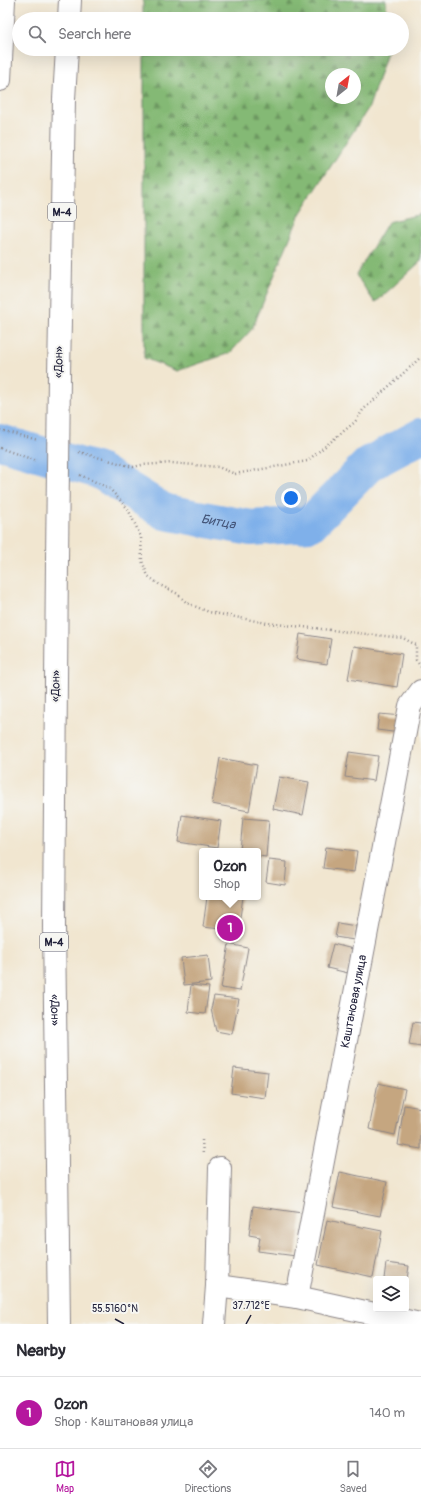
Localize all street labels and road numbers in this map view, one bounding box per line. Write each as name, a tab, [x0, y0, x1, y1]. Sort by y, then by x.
road number: М-4	[48, 203, 76, 221]
street label: «Дон»	[51, 346, 67, 378]
street label: «Дон»	[48, 670, 64, 702]
road number: М-4	[40, 933, 68, 951]
street label: Каштановая улица	[337, 953, 370, 1049]
street label: «Дон»	[47, 994, 63, 1026]

